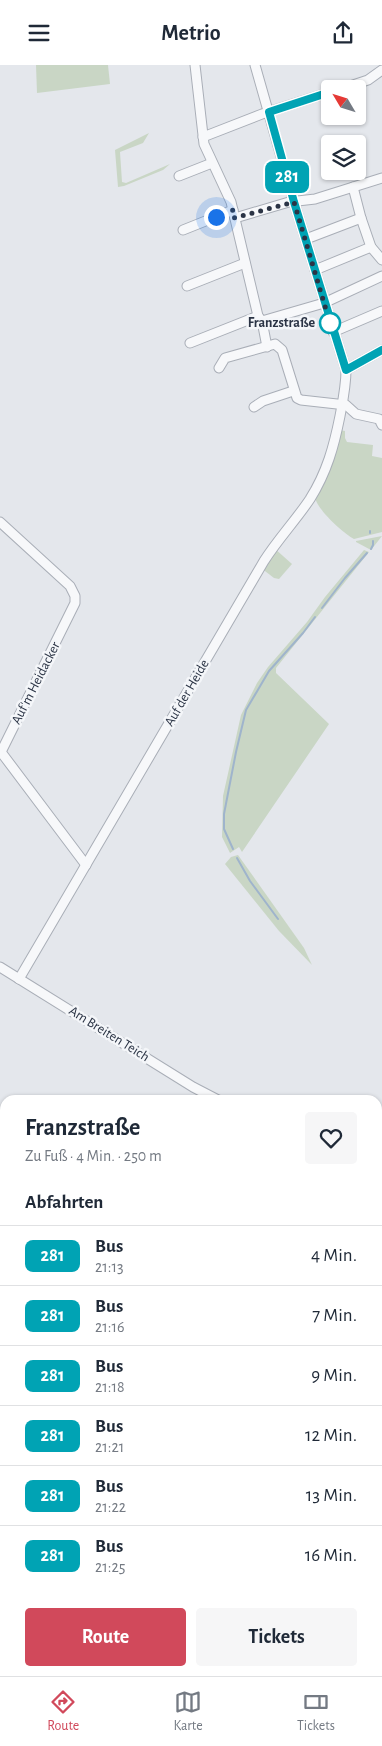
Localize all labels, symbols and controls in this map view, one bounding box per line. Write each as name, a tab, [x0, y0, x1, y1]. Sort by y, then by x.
icon: menu	[25, 19, 53, 47]
icon: share	[329, 19, 357, 47]
text: Metrio	[161, 22, 221, 44]
north arrow	[321, 80, 366, 125]
map controls	[321, 80, 366, 180]
button: layers	[321, 135, 366, 180]
line badge: 281	[258, 161, 316, 193]
text: 281	[275, 168, 299, 186]
your location	[204, 205, 229, 230]
marker: Franzstraße	[319, 312, 341, 334]
place label: Franzstraße	[248, 316, 315, 330]
street label: Auf'm Heidacker	[9, 639, 63, 727]
street label: Auf der Heide	[162, 657, 212, 729]
street label: Am Breiten Teich	[66, 1004, 152, 1064]
button: heart	[305, 1112, 357, 1164]
text: Franzstraße	[25, 1116, 140, 1140]
text: Zu Fuß · 4 Min. · 250 m	[25, 1148, 162, 1164]
text: Abfahrten	[25, 1193, 103, 1212]
text: Bus	[95, 1237, 123, 1256]
text: 4 Min.	[311, 1246, 357, 1265]
text: 281	[41, 1247, 64, 1265]
text: 21:13	[95, 1259, 124, 1275]
text: Bus	[95, 1297, 123, 1316]
text: 7 Min.	[312, 1306, 357, 1325]
text: 281	[41, 1307, 64, 1325]
text: 21:16	[95, 1319, 124, 1335]
text: Bus	[95, 1357, 123, 1376]
text: 9 Min.	[311, 1366, 357, 1385]
text: 281	[41, 1367, 64, 1385]
text: 21:18	[95, 1379, 125, 1395]
text: Bus	[95, 1417, 123, 1436]
text: 12 Min.	[305, 1426, 357, 1445]
text: 281	[41, 1427, 64, 1445]
text: 21:21	[95, 1439, 124, 1455]
text: Bus	[95, 1477, 123, 1496]
text: 13 Min.	[306, 1486, 357, 1505]
text: 281	[41, 1487, 64, 1505]
text: 21:22	[95, 1499, 126, 1515]
text: Bus	[95, 1537, 123, 1556]
text: 16 Min.	[305, 1546, 357, 1565]
text: 281	[41, 1547, 64, 1565]
text: 21:25	[95, 1559, 125, 1575]
button: Route	[25, 1608, 186, 1666]
button: Tickets	[196, 1608, 357, 1666]
tab: Route	[47, 1688, 79, 1735]
tab: Karte	[174, 1688, 203, 1735]
tab: Tickets	[297, 1688, 335, 1735]

